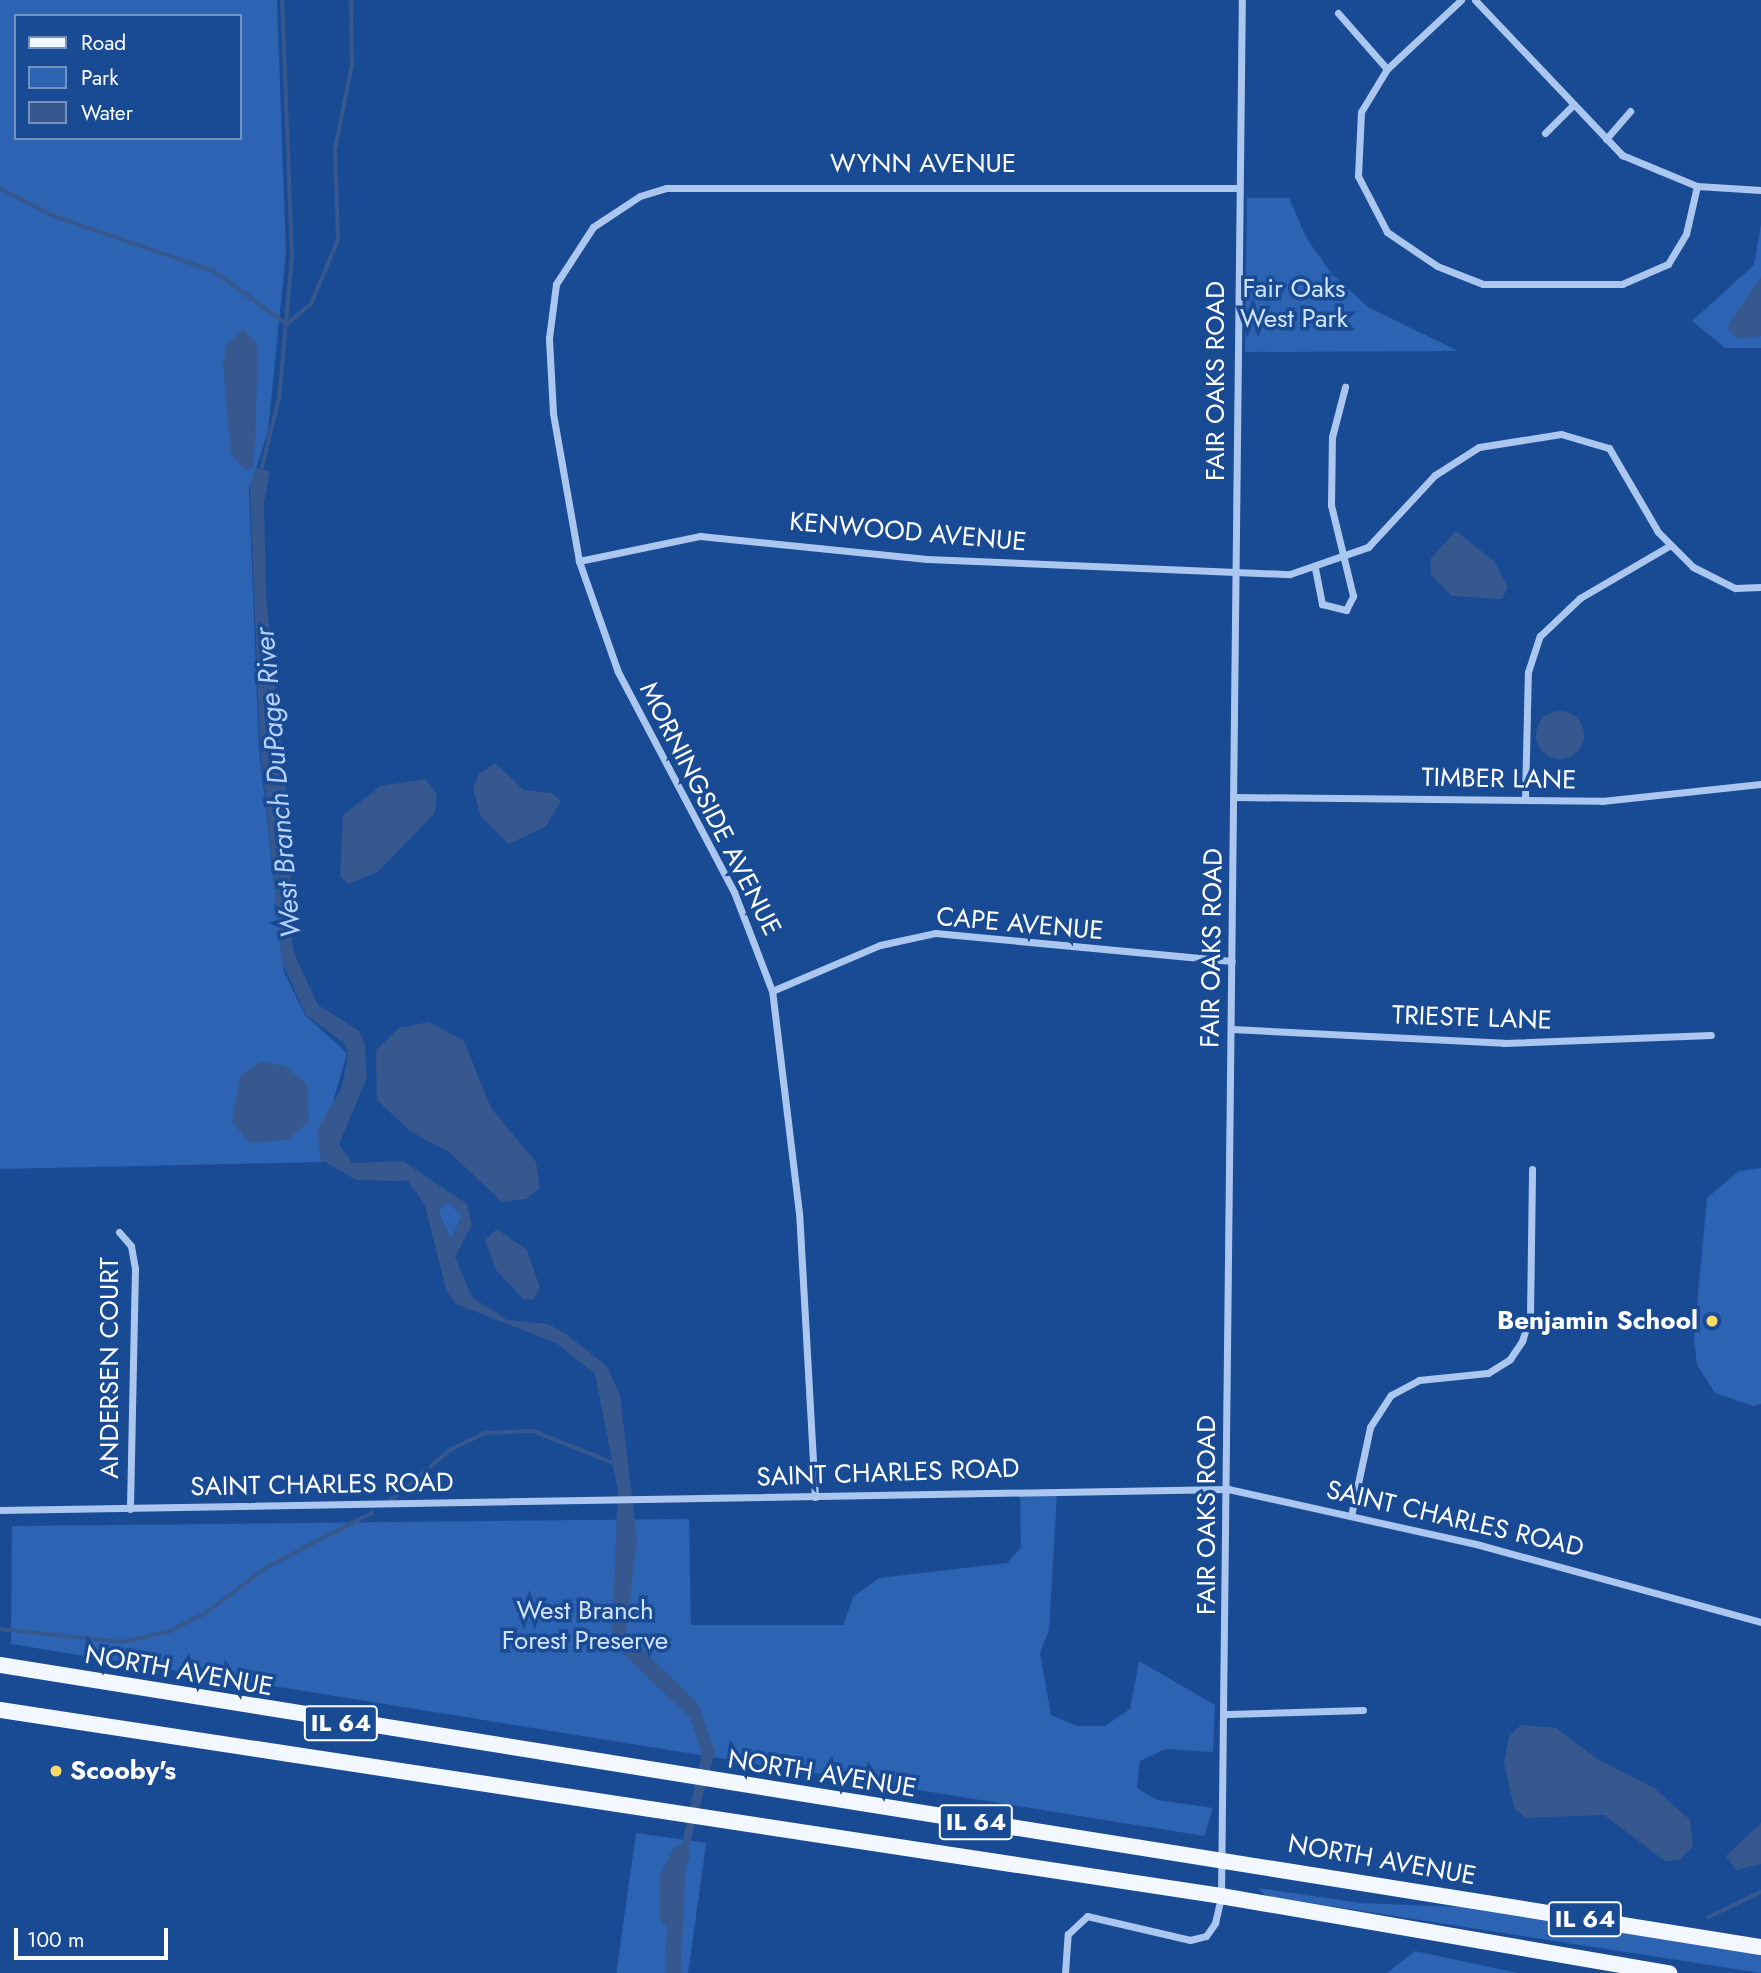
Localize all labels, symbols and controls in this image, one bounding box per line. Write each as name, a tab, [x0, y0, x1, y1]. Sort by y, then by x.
legend	[14, 14, 242, 140]
text: Road	[81, 28, 126, 58]
text: Park	[81, 63, 118, 93]
text: Water	[81, 98, 133, 128]
street label: WYNN AVENUE	[830, 148, 1016, 180]
park label: Fair Oaks West Park	[1240, 273, 1348, 334]
street label: FAIR OAKS ROAD	[1200, 281, 1232, 481]
street label: KENWOOD AVENUE	[788, 506, 1028, 558]
water label: West Branch DuPage River	[248, 626, 308, 940]
street label: MORNINGSIDE AVENUE	[633, 677, 787, 941]
street label: TIMBER LANE	[1421, 762, 1577, 796]
street label: FAIR OAKS ROAD	[1195, 848, 1229, 1048]
street label: CAPE AVENUE	[935, 901, 1105, 947]
street label: TRIESTE LANE	[1392, 1000, 1552, 1036]
street label: ANDERSEN COURT	[94, 1257, 126, 1479]
place label: Benjamin School	[1497, 1305, 1698, 1337]
marker: Benjamin School	[1704, 1313, 1720, 1329]
street label: FAIR OAKS ROAD	[1191, 1415, 1223, 1615]
street label: SAINT CHARLES ROAD	[756, 1453, 1020, 1493]
street label: SAINT CHARLES ROAD	[190, 1467, 454, 1503]
street label: SAINT CHARLES ROAD	[1323, 1474, 1587, 1564]
park label: West Branch Forest Preserve	[502, 1595, 668, 1656]
street label: NORTH AVENUE	[83, 1639, 275, 1703]
road number: IL 64	[302, 1702, 380, 1744]
street label: NORTH AVENUE	[725, 1744, 919, 1804]
place label: Scooby's	[70, 1755, 176, 1787]
marker: Scooby's	[48, 1763, 64, 1779]
road number: IL 64	[937, 1801, 1014, 1842]
street label: NORTH AVENUE	[1286, 1828, 1478, 1892]
road number: IL 64	[1546, 1898, 1624, 1940]
scale bar	[18, 1913, 172, 1957]
text: 100 m	[27, 1925, 84, 1955]

